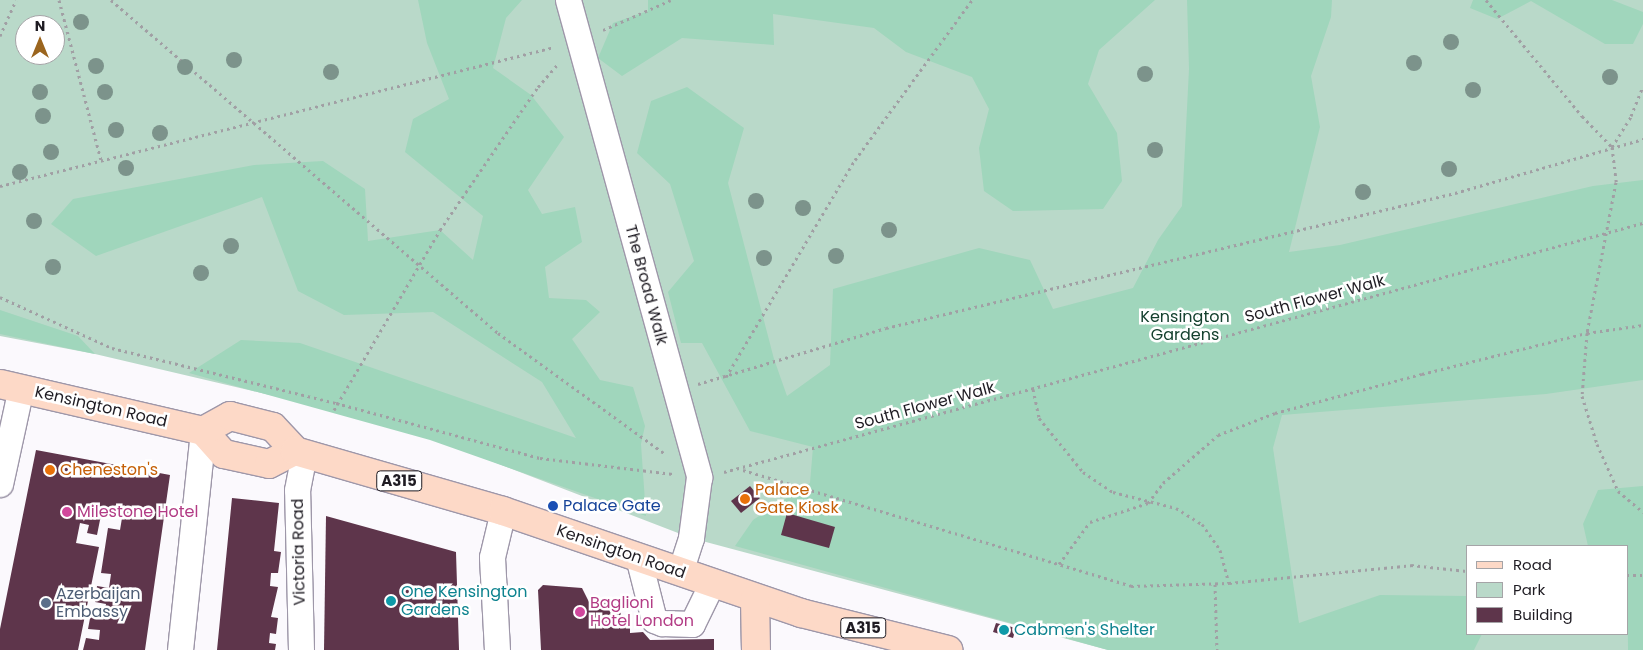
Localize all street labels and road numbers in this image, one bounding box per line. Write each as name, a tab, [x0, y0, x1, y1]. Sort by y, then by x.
street label: The Broad Walk	[621, 223, 671, 347]
street label: South Flower Walk	[1243, 271, 1387, 327]
street label: South Flower Walk	[853, 378, 997, 434]
street label: Kensington Road	[33, 382, 169, 432]
road number: A315	[375, 468, 423, 494]
street label: Victoria Road	[288, 498, 310, 606]
street label: Kensington Road	[554, 521, 688, 583]
road number: A315	[839, 616, 887, 640]

